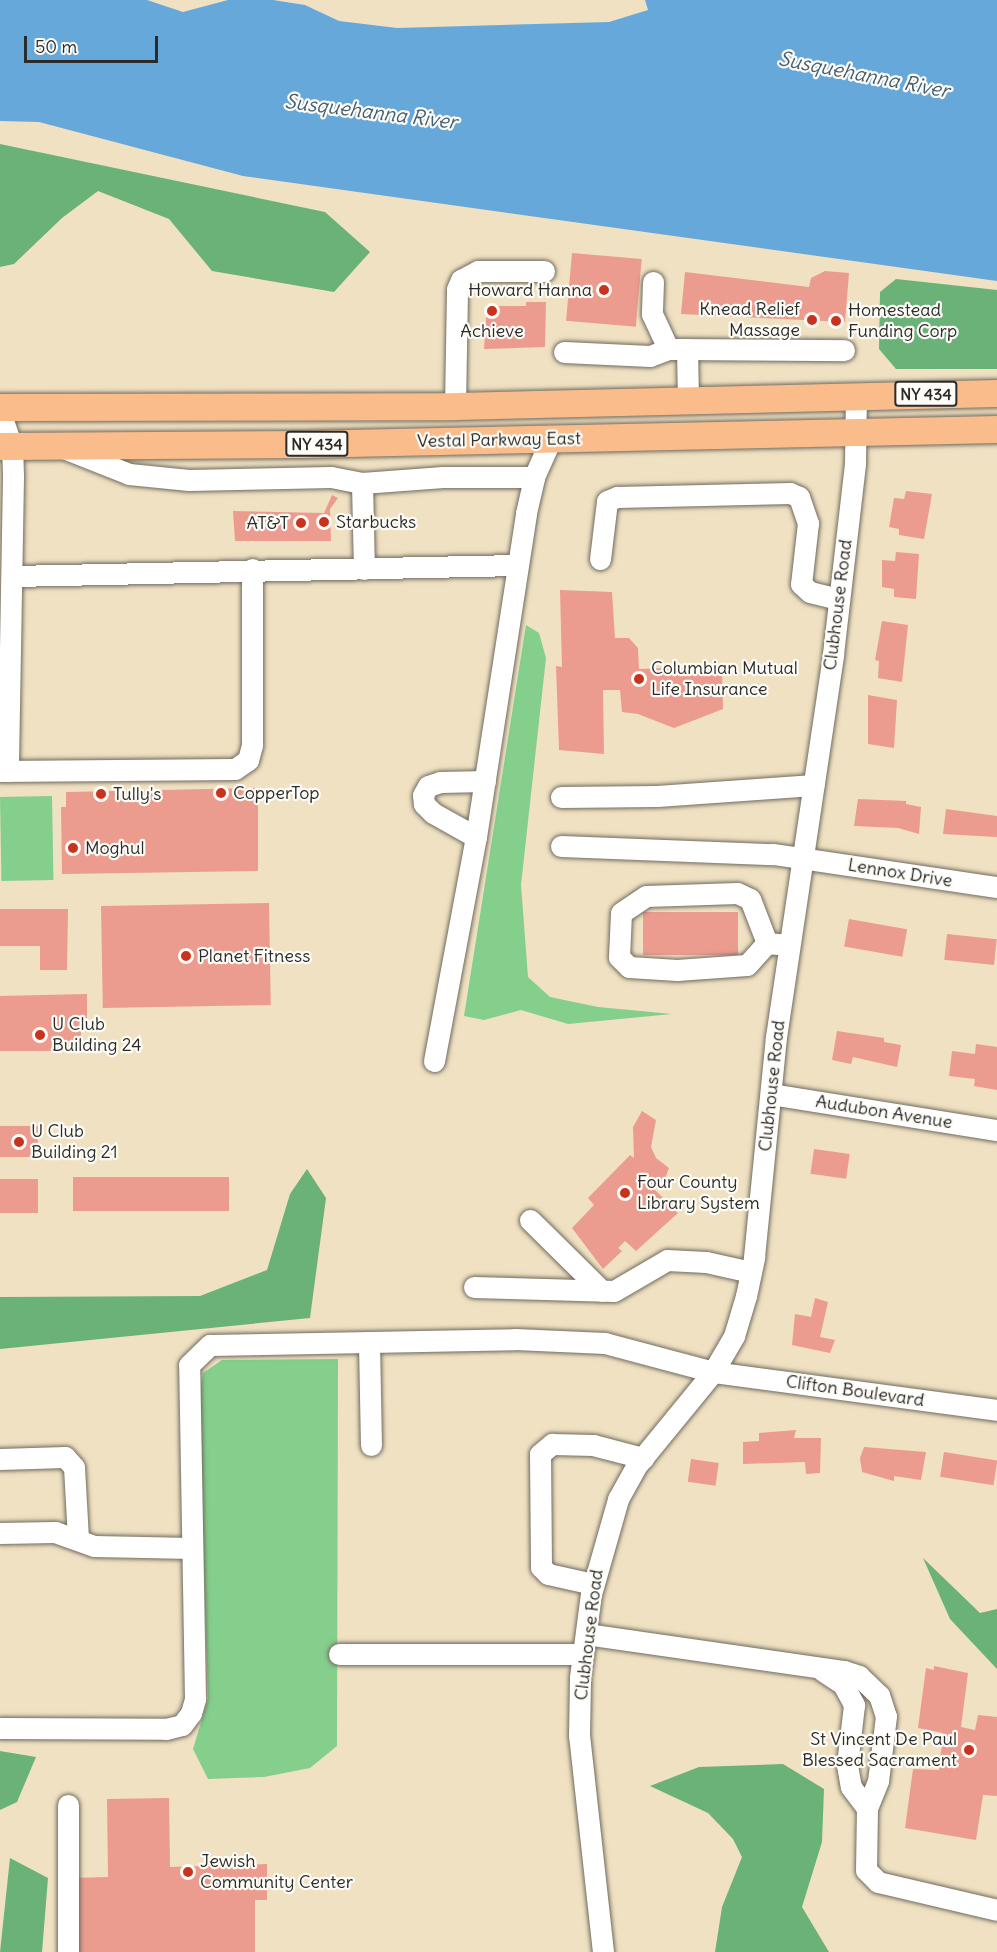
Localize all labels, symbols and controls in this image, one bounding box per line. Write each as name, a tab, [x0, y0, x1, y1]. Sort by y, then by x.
scale bar	[27, 24, 160, 62]
text: 50 m	[35, 35, 77, 58]
water label: Susquehanna River	[777, 46, 951, 102]
water label: Susquehanna River	[283, 89, 459, 133]
place label: Howard Hanna	[468, 279, 592, 301]
marker: Howard Hanna	[597, 283, 611, 297]
place label: Knead Relief Massage	[699, 299, 800, 342]
place label: Homestead Funding Corp	[848, 300, 957, 342]
marker: Achieve	[485, 304, 499, 318]
marker: Knead Relief Massage	[805, 313, 819, 327]
marker: Homestead Funding Corp	[829, 314, 843, 328]
place label: Achieve	[460, 320, 524, 342]
road number: NY 434	[893, 381, 959, 407]
street label: Vestal Parkway East	[417, 428, 581, 452]
road number: NY 434	[284, 431, 350, 457]
place label: Starbucks	[336, 511, 416, 533]
place label: AT&T	[246, 512, 289, 534]
marker: Starbucks	[317, 515, 331, 529]
marker: AT&T	[294, 516, 308, 530]
street label: Clubhouse Road	[819, 538, 857, 672]
place label: Columbian Mutual Life Insurance	[651, 658, 798, 700]
marker: Columbian Mutual Life Insurance	[632, 672, 646, 686]
place label: CopperTop	[233, 782, 320, 804]
place label: Tully's	[113, 783, 162, 805]
marker: CopperTop	[214, 786, 228, 800]
marker: Tully's	[94, 787, 108, 801]
place label: Moghul	[85, 837, 144, 859]
marker: Moghul	[66, 841, 80, 855]
street label: Lennox Drive	[846, 854, 954, 892]
place label: Planet Fitness	[198, 945, 310, 967]
marker: Planet Fitness	[179, 949, 193, 963]
place label: U Club Building 24	[52, 1014, 142, 1056]
street label: Clubhouse Road	[754, 1019, 790, 1153]
marker: U Club Building 24	[33, 1028, 47, 1042]
street label: Audubon Avenue	[814, 1091, 954, 1133]
place label: U Club Building 21	[31, 1121, 118, 1164]
marker: U Club Building 21	[12, 1135, 26, 1149]
place label: Four County Library System	[637, 1172, 760, 1214]
marker: Four County Library System	[618, 1186, 632, 1200]
street label: Clifton Boulevard	[784, 1371, 926, 1411]
street label: Clubhouse Road	[570, 1568, 608, 1702]
place label: St Vincent De Paul Blessed Sacrament	[802, 1729, 957, 1772]
marker: St Vincent De Paul Blessed Sacrament	[962, 1743, 976, 1757]
place label: Jewish Community Center	[200, 1851, 353, 1894]
marker: Jewish Community Center	[181, 1865, 195, 1879]

